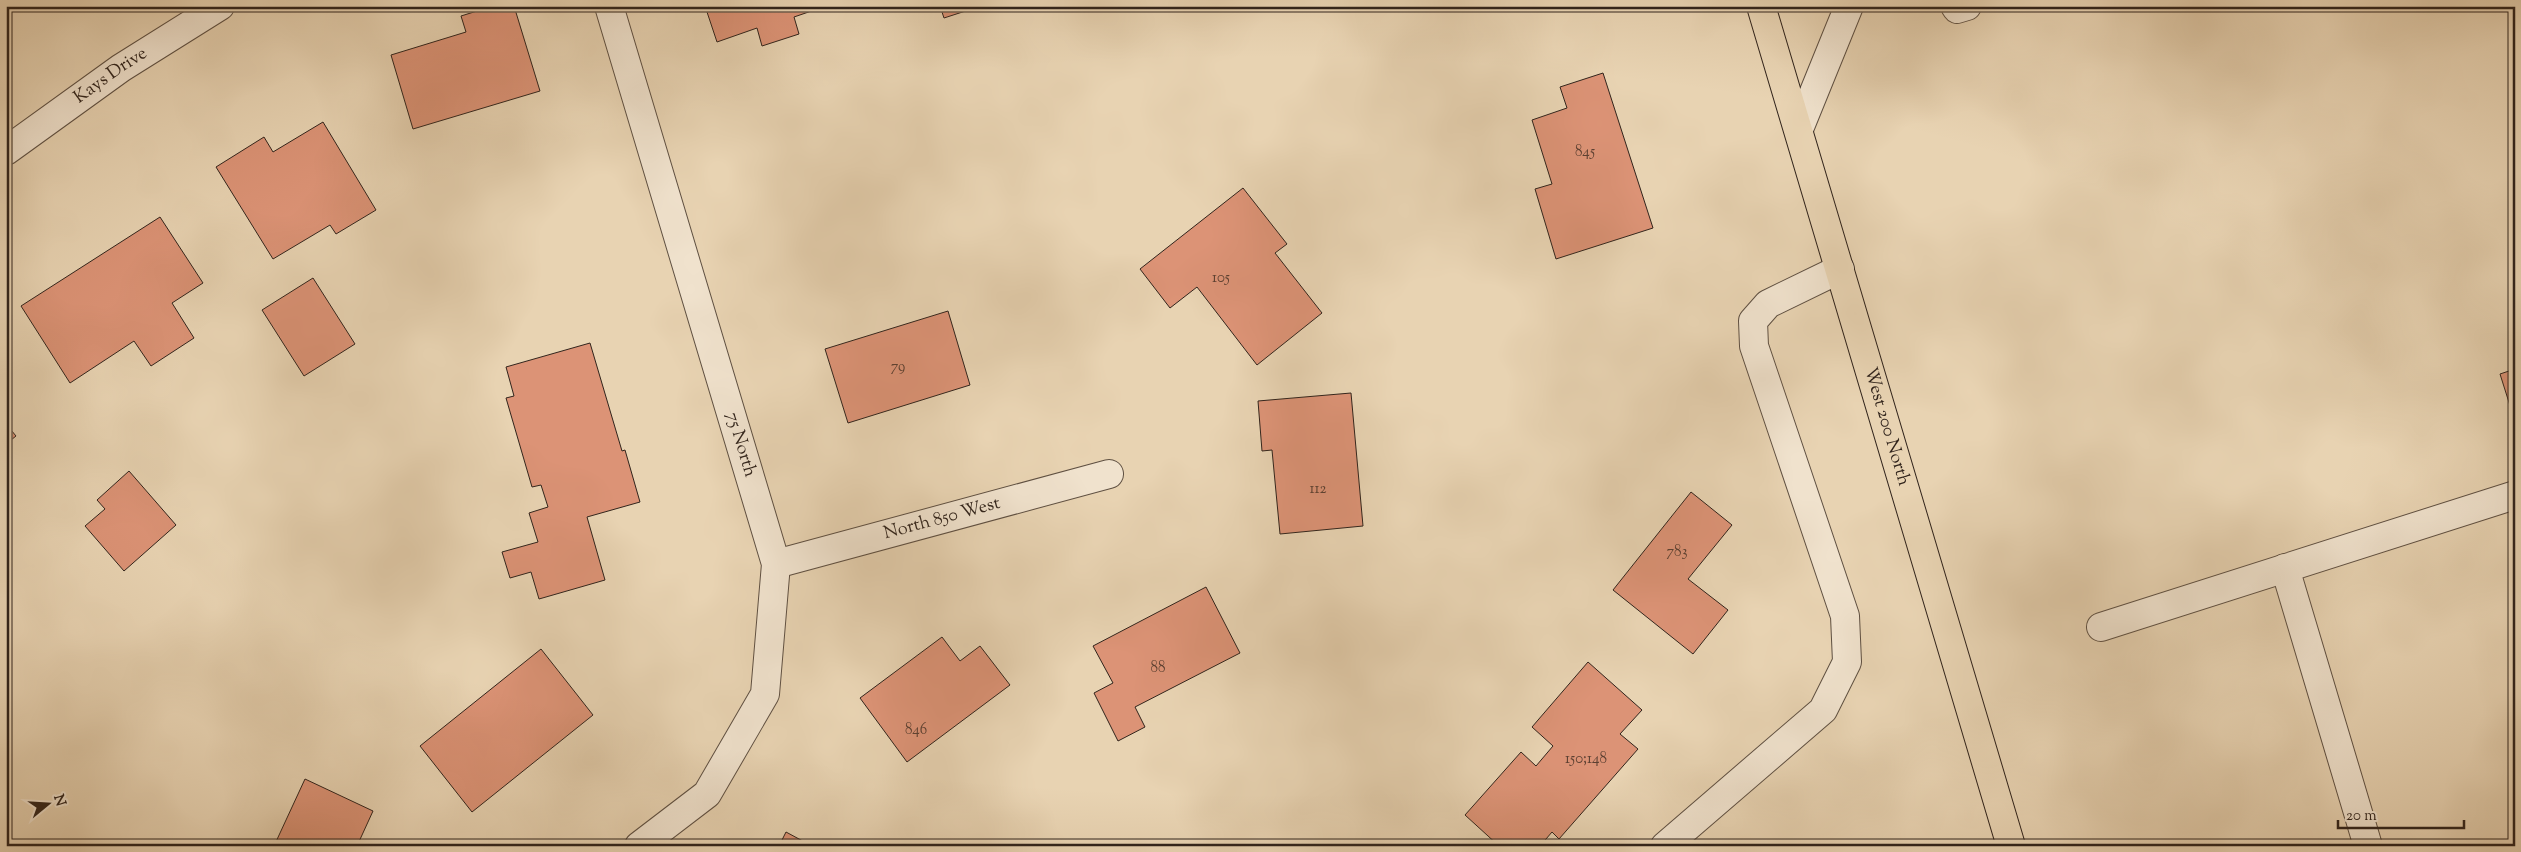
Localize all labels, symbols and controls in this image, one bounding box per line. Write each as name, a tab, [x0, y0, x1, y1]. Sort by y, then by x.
street label: Kays Drive	[69, 41, 153, 111]
house number: 845	[1575, 142, 1595, 163]
house number: 105	[1212, 268, 1230, 289]
house number: 79	[891, 357, 905, 378]
street label: West 200 North	[1856, 364, 1916, 490]
street label: 75 North	[718, 409, 762, 481]
house number: 112	[1309, 479, 1327, 500]
street label: North 850 West	[881, 491, 1003, 547]
house number: 783	[1666, 542, 1688, 563]
house number: 88	[1150, 658, 1166, 679]
house number: 846	[905, 720, 927, 741]
house number: 150;148	[1565, 749, 1607, 770]
north arrow	[22, 780, 72, 830]
text: N	[47, 792, 70, 809]
scale bar	[2338, 797, 2465, 829]
text: 20 m	[2346, 806, 2377, 827]

